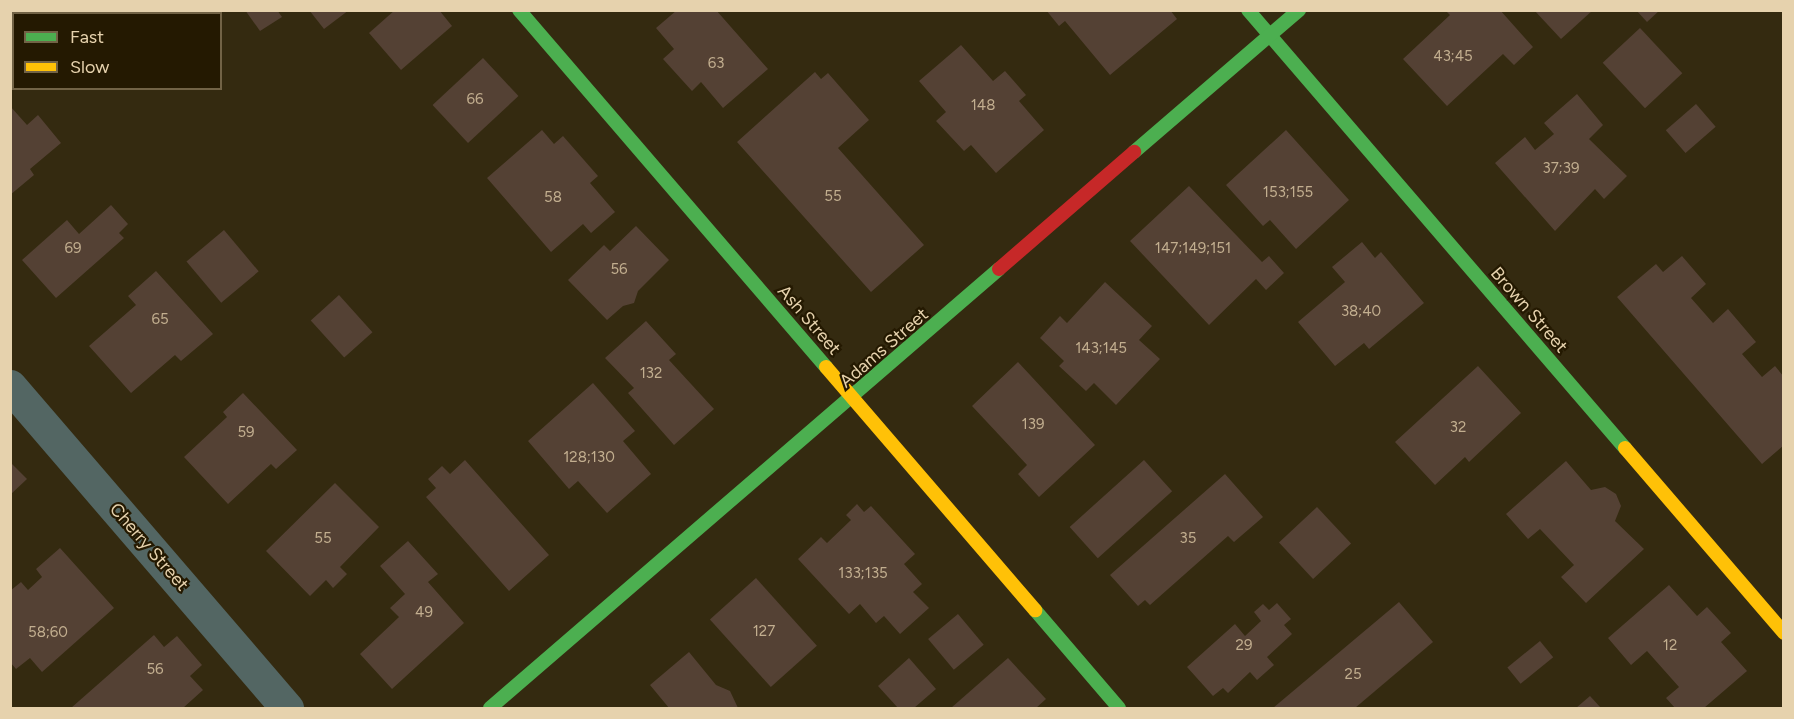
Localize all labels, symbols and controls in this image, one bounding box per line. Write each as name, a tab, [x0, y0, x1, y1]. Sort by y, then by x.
legend	[12, 12, 222, 90]
text: Fast	[70, 26, 104, 48]
house number: 43;45	[1433, 48, 1473, 66]
house number: 63	[708, 55, 724, 73]
text: Slow	[70, 56, 109, 78]
house number: 66	[467, 91, 483, 109]
house number: 148	[971, 97, 995, 115]
house number: 37;39	[1543, 160, 1579, 178]
house number: 153;155	[1263, 184, 1313, 202]
house number: 55	[824, 188, 842, 206]
house number: 58	[544, 189, 562, 207]
house number: 69	[65, 240, 81, 258]
house number: 147;149;151	[1155, 240, 1231, 258]
house number: 56	[610, 261, 628, 279]
street label: Brown Street	[1486, 263, 1572, 357]
street label: Ash Street	[773, 281, 845, 359]
house number: 38;40	[1341, 303, 1381, 321]
street label: Adams Street	[835, 304, 933, 392]
house number: 65	[151, 311, 169, 329]
house number: 143;145	[1075, 340, 1127, 358]
house number: 132	[640, 365, 662, 383]
house number: 139	[1022, 416, 1044, 434]
house number: 32	[1450, 419, 1466, 437]
house number: 59	[237, 424, 255, 442]
house number: 128;130	[563, 449, 615, 467]
street label: Cherry Street	[105, 499, 193, 595]
house number: 55	[314, 530, 332, 548]
house number: 35	[1180, 530, 1196, 548]
house number: 133;135	[838, 565, 888, 583]
house number: 49	[415, 604, 433, 622]
house number: 127	[753, 623, 775, 641]
house number: 58;60	[28, 624, 68, 642]
house number: 29	[1236, 637, 1252, 655]
house number: 12	[1663, 637, 1677, 655]
house number: 56	[146, 661, 164, 679]
house number: 25	[1344, 666, 1362, 684]

